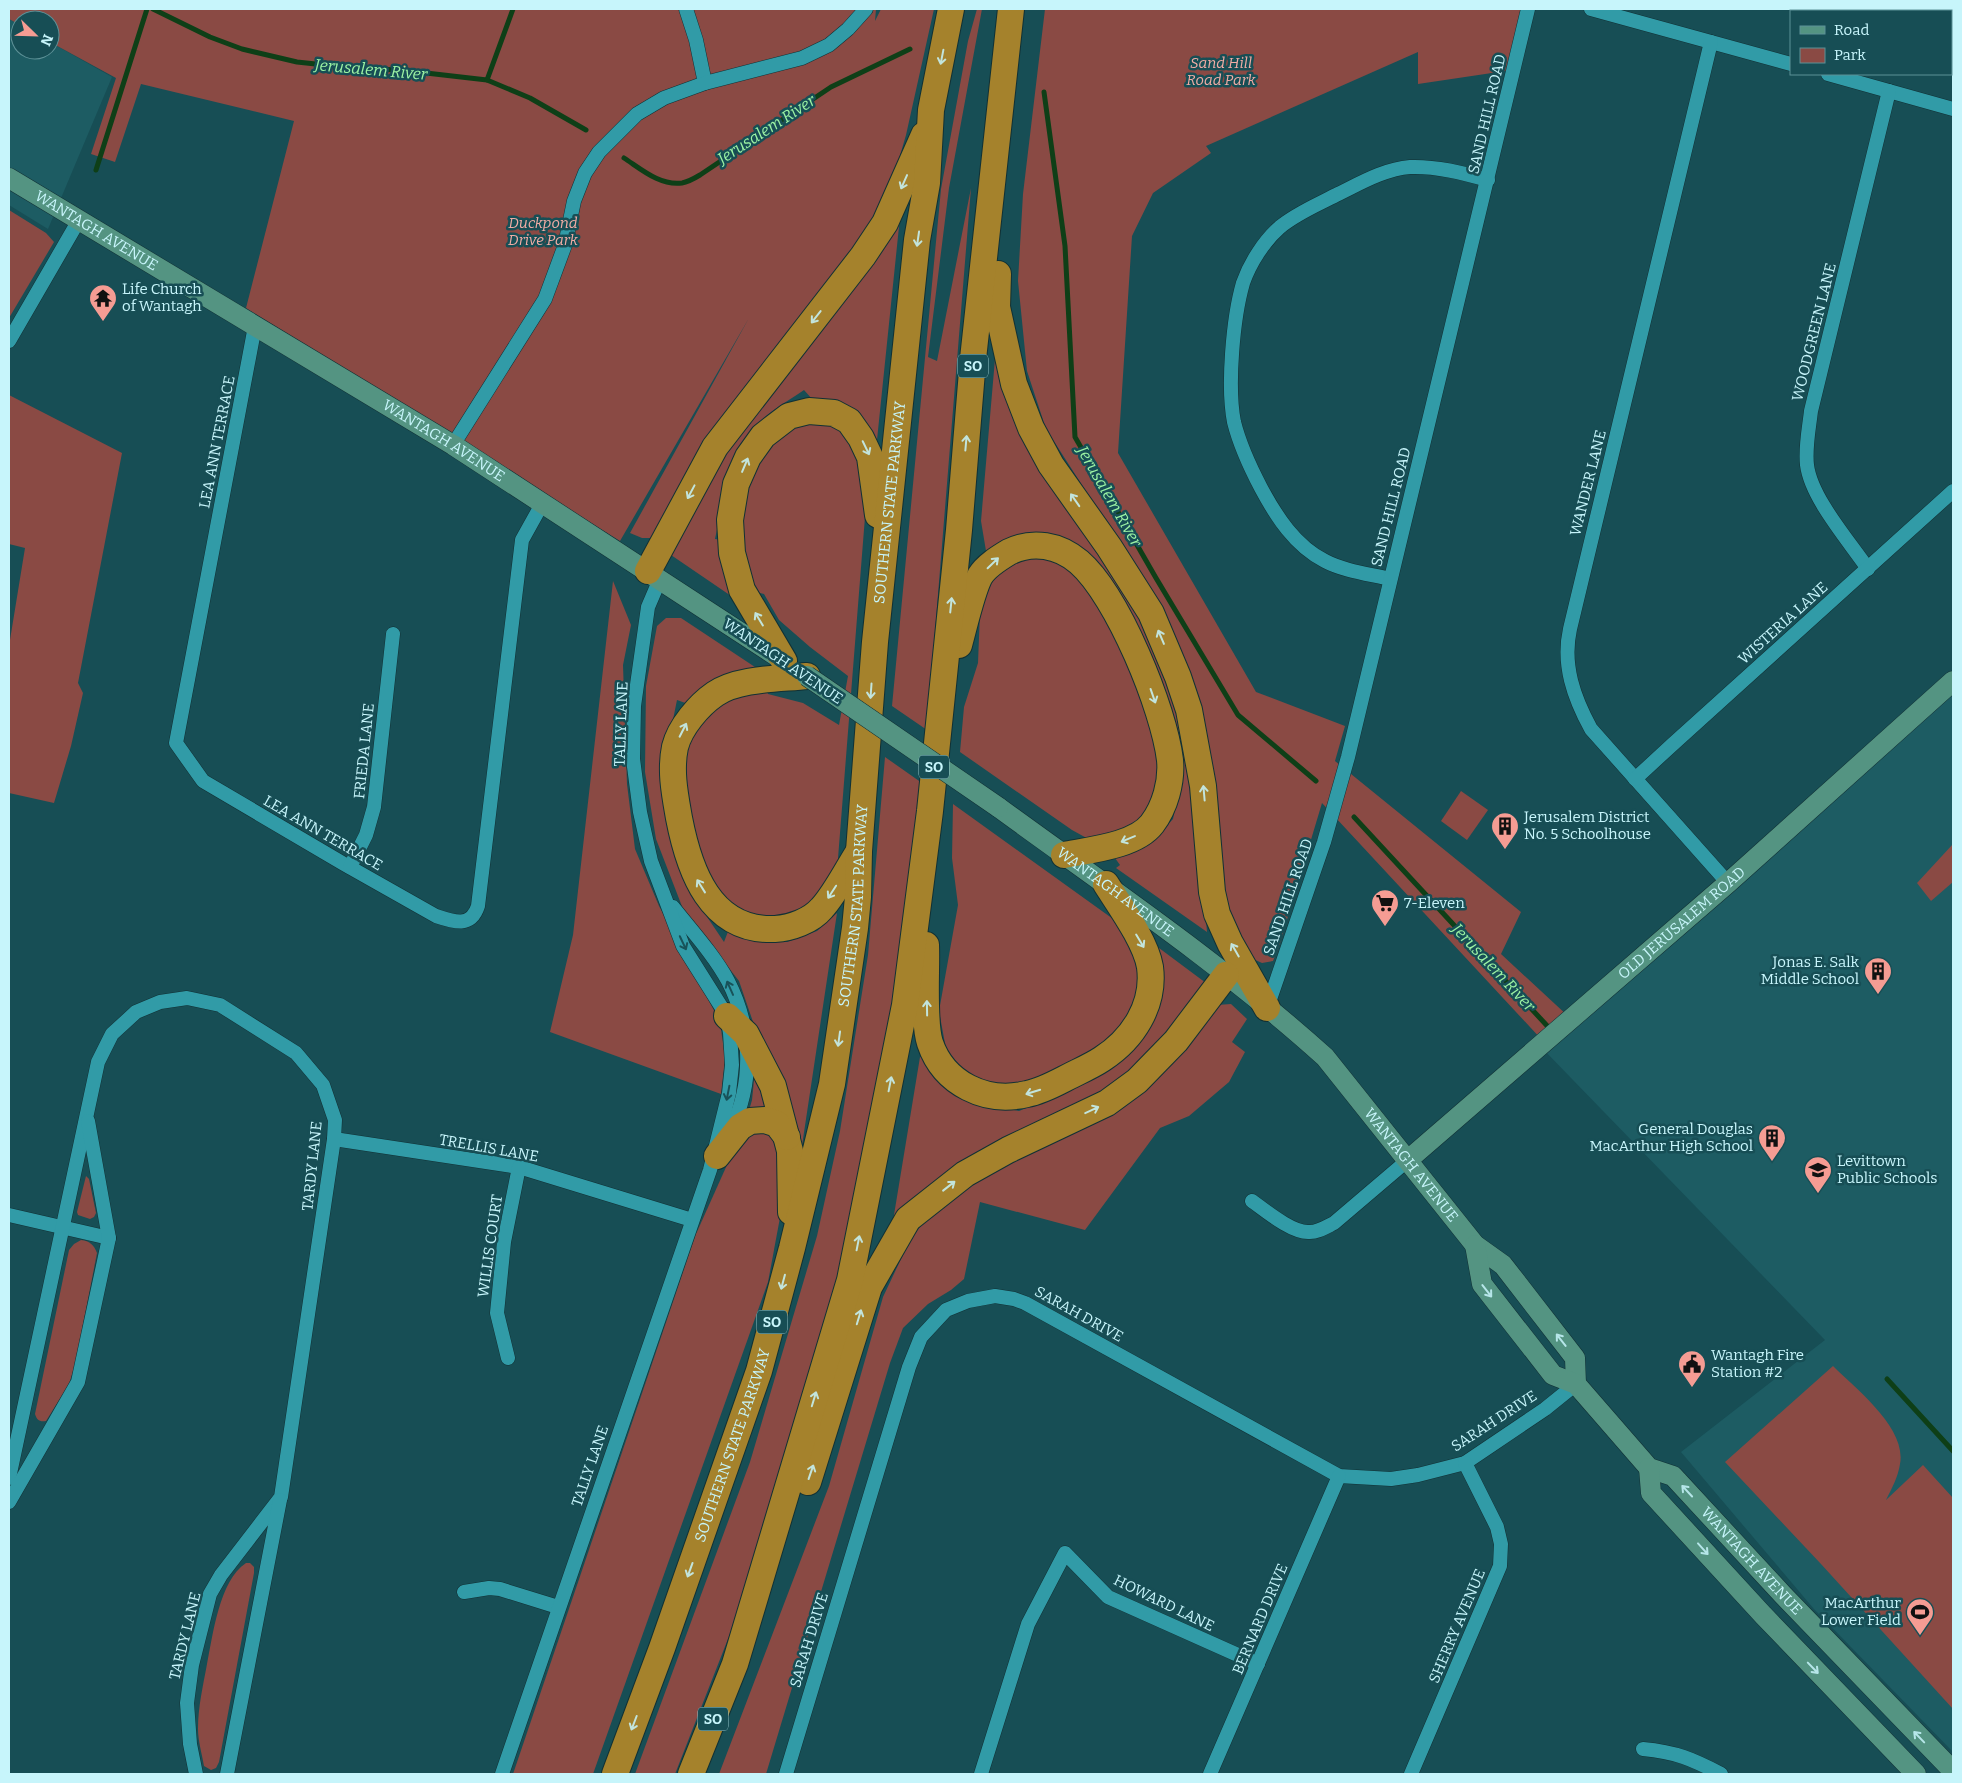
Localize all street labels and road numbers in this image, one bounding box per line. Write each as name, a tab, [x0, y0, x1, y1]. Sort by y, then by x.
street label: SAND HILL ROAD	[1464, 52, 1510, 176]
street label: WANTAGH AVENUE	[32, 187, 161, 274]
street label: WOODGREEN LANE	[1788, 261, 1840, 403]
road number: SO	[958, 354, 988, 378]
street label: LEA ANN TERRACE	[195, 374, 239, 510]
street label: WANTAGH AVENUE	[380, 396, 508, 485]
street label: SOUTHERN STATE PARKWAY	[870, 400, 909, 605]
street label: WANDER LANE	[1566, 428, 1610, 538]
street label: SAND HILL ROAD	[1367, 445, 1415, 569]
street label: WISTERIA LANE	[1735, 578, 1831, 668]
street label: WANTAGH AVENUE	[720, 614, 846, 708]
street label: TALLY LANE	[611, 681, 631, 767]
street label: FRIEDA LANE	[350, 702, 378, 800]
road number: SO	[919, 756, 949, 779]
street label: LEA ANN TERRACE	[260, 792, 386, 874]
street label: SOUTHERN STATE PARKWAY	[834, 803, 872, 1008]
street label: SAND HILL ROAD	[1260, 836, 1316, 958]
street label: WANTAGH AVENUE	[1053, 843, 1178, 941]
street label: OLD JERUSALEM ROAD	[1614, 863, 1749, 983]
street label: WANTAGH AVENUE	[1360, 1104, 1462, 1226]
street label: TARDY LANE	[298, 1120, 326, 1212]
street label: TRELLIS LANE	[438, 1130, 540, 1166]
street label: WILLIS COURT	[474, 1193, 506, 1299]
street label: SARAH DRIVE	[1032, 1282, 1126, 1346]
road number: SO	[757, 1310, 787, 1334]
street label: SOUTHERN STATE PARKWAY	[691, 1346, 774, 1545]
street label: SARAH DRIVE	[1448, 1387, 1540, 1455]
street label: TALLY LANE	[568, 1423, 612, 1509]
street label: WANTAGH AVENUE	[1697, 1503, 1806, 1618]
street label: BERNARD DRIVE	[1229, 1561, 1291, 1677]
street label: SHERRY AVENUE	[1425, 1566, 1489, 1686]
street label: HOWARD LANE	[1111, 1571, 1217, 1635]
street label: TARDY LANE	[165, 1590, 205, 1682]
street label: SARAH DRIVE	[786, 1590, 832, 1690]
road number: SO	[698, 1708, 728, 1730]

